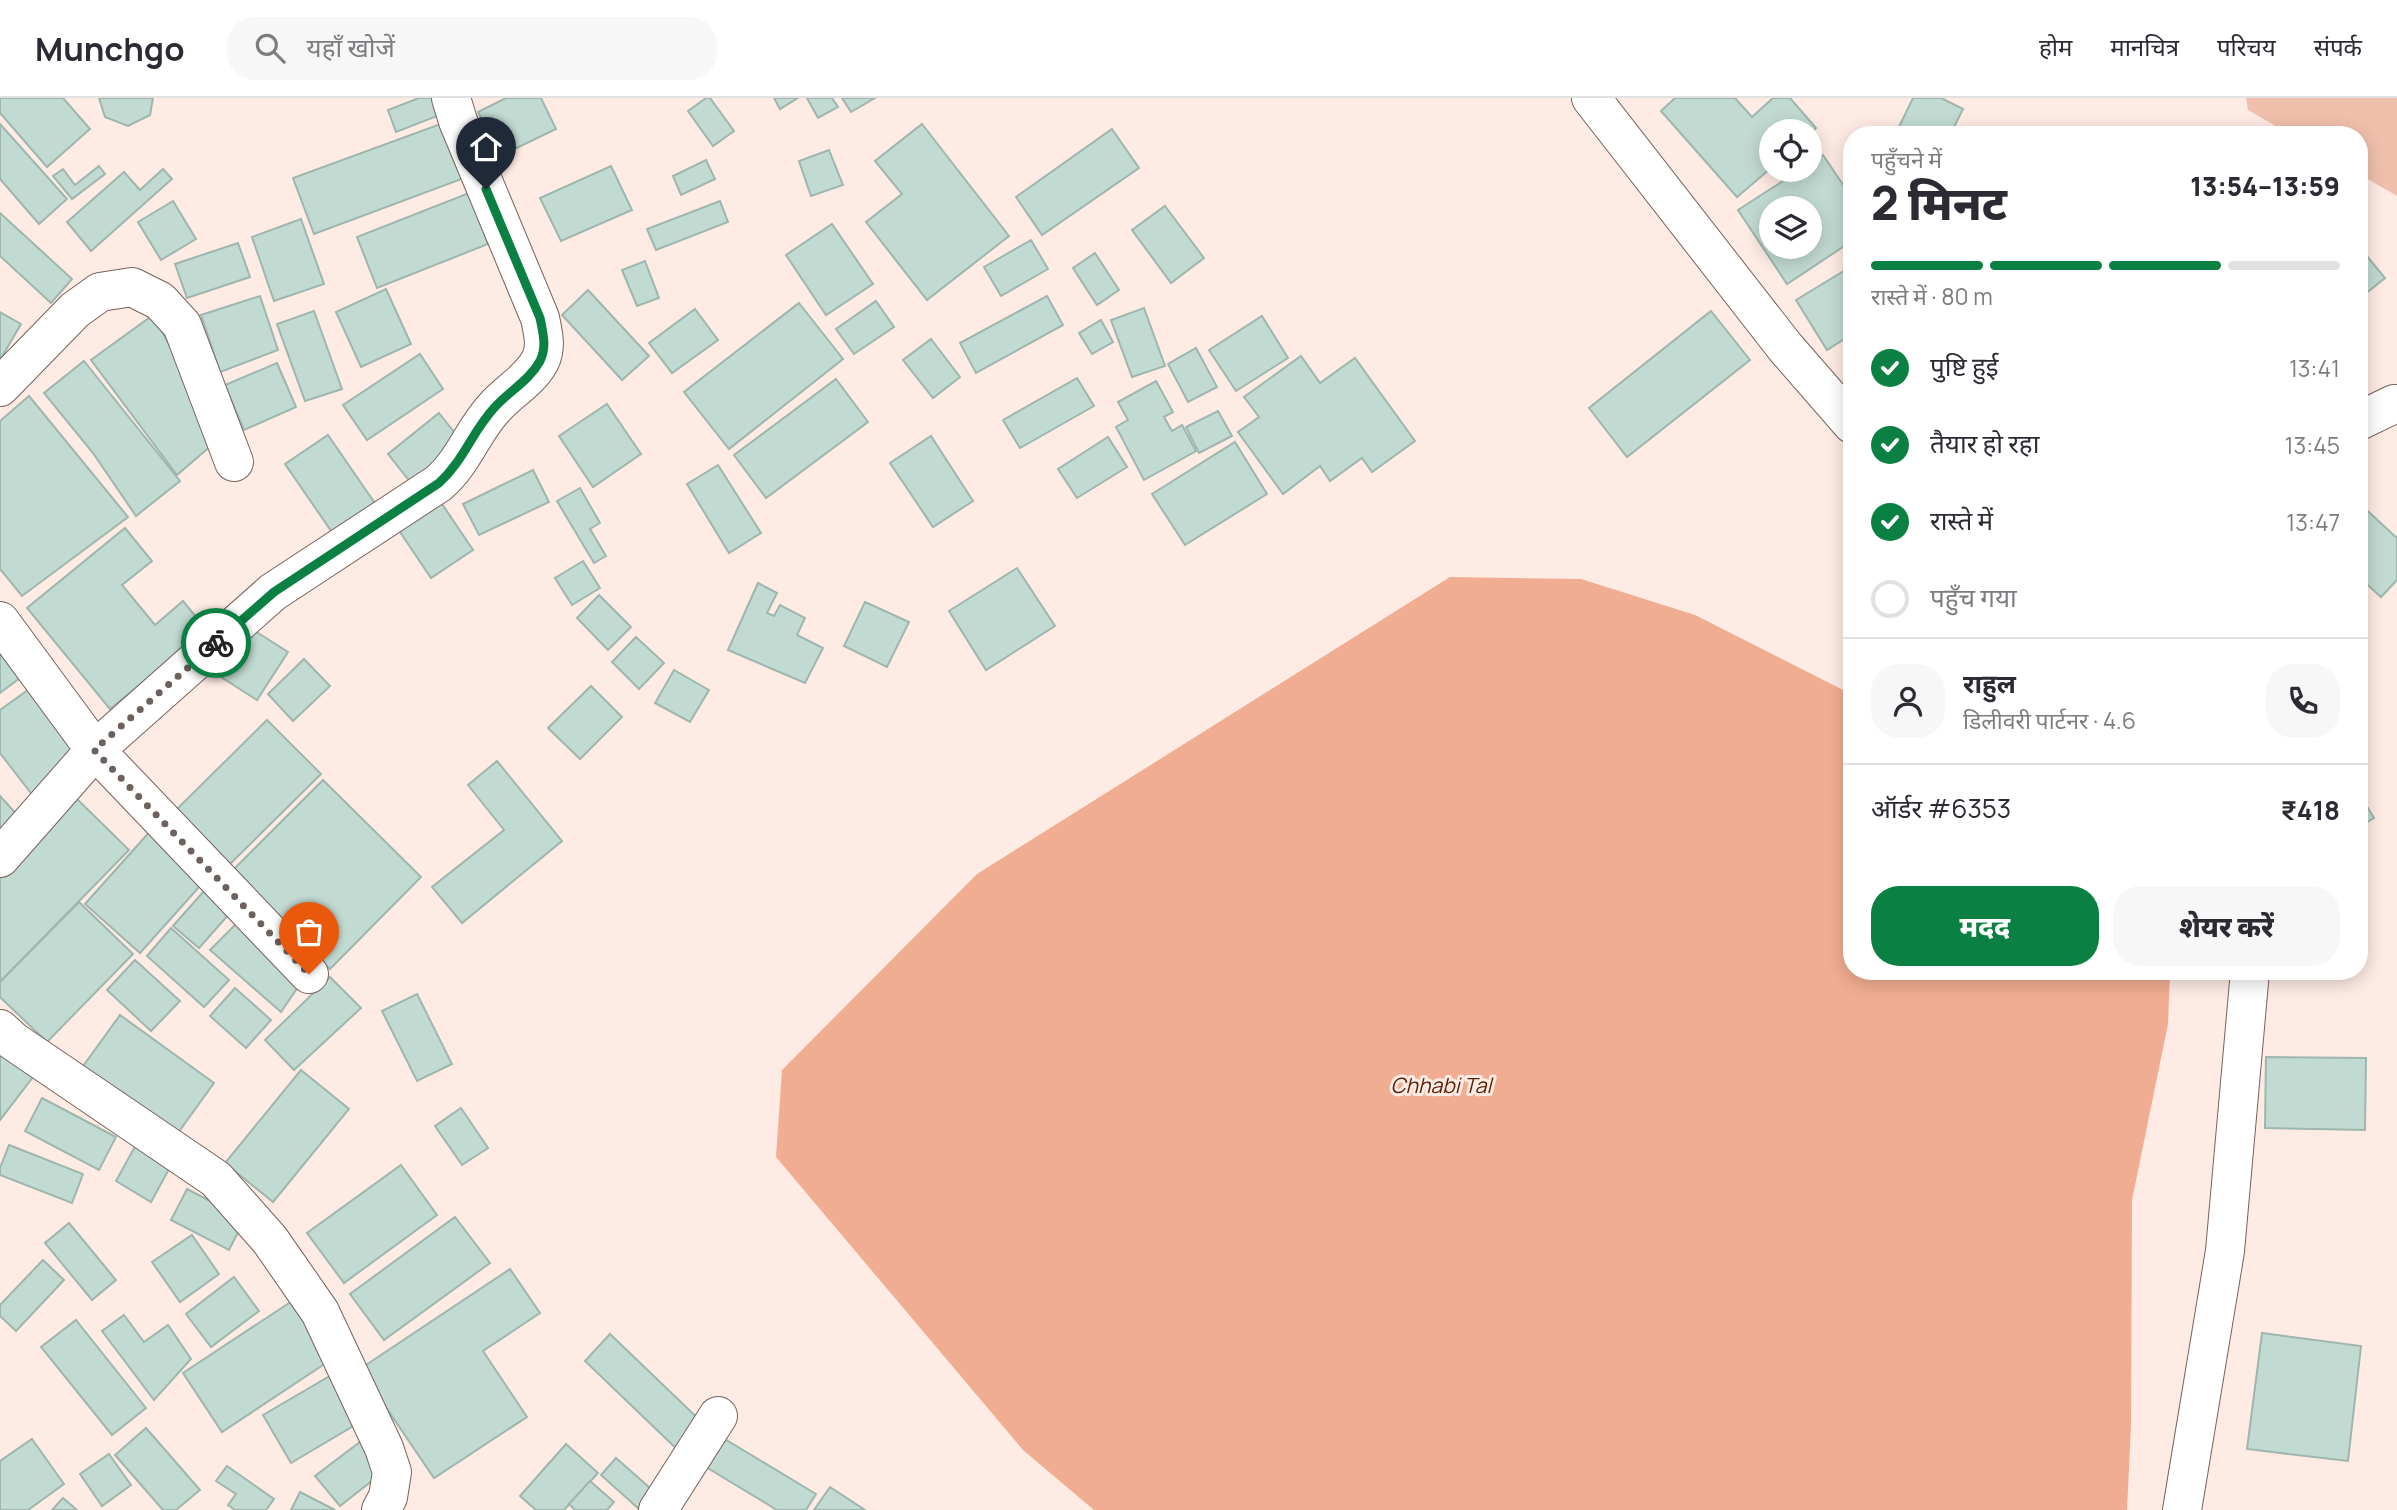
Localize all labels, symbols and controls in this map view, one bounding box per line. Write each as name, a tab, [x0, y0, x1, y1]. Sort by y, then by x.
search box	[227, 17, 717, 80]
text: Munchgo	[35, 26, 185, 71]
icon: search	[251, 29, 289, 67]
text: यहाँ खोजें	[307, 29, 395, 65]
text: होम	[2039, 30, 2072, 63]
text: मानचित्र	[2110, 30, 2179, 63]
text: परिचय	[2217, 30, 2276, 63]
text: संपर्क	[2314, 30, 2362, 63]
pin	[456, 117, 516, 189]
map controls	[1759, 119, 1822, 259]
button: locate	[1759, 119, 1822, 182]
icon: home	[467, 128, 505, 166]
text: पहुँचने में	[1871, 143, 1942, 175]
text: 13:54–13:59	[2190, 168, 2340, 204]
text: 2 मिनट	[1871, 171, 2007, 234]
button: layers	[1759, 196, 1822, 259]
text: रास्ते में · 80 m	[1871, 280, 1993, 312]
text: पुष्टि हुई	[1930, 348, 1998, 384]
icon: check	[1871, 349, 1909, 387]
text: 13:41	[2289, 352, 2340, 384]
text: तैयार हो रहा	[1930, 425, 2039, 461]
icon: check	[1871, 426, 1909, 464]
text: 13:45	[2285, 429, 2340, 461]
text: रास्ते में	[1930, 502, 1993, 538]
icon: check	[1871, 503, 1909, 541]
text: 13:47	[2286, 506, 2340, 538]
text: पहुँच गया	[1930, 579, 2017, 615]
courier	[181, 608, 251, 678]
icon: bike	[197, 624, 235, 662]
button: person	[1871, 664, 1945, 738]
button: phone	[2266, 664, 2340, 738]
text: राहुल	[1963, 665, 2016, 701]
text: डिलीवरी पार्टनर · 4.6	[1963, 704, 2136, 736]
text: ऑर्डर #6353	[1871, 790, 2011, 826]
text: ₹418	[2281, 792, 2340, 828]
button: मदद	[1871, 886, 2099, 966]
button: शेयर करें	[2113, 886, 2340, 966]
pin	[279, 902, 339, 974]
icon: bag	[290, 913, 328, 951]
water label: Chhabi Tal	[1391, 1071, 1494, 1099]

